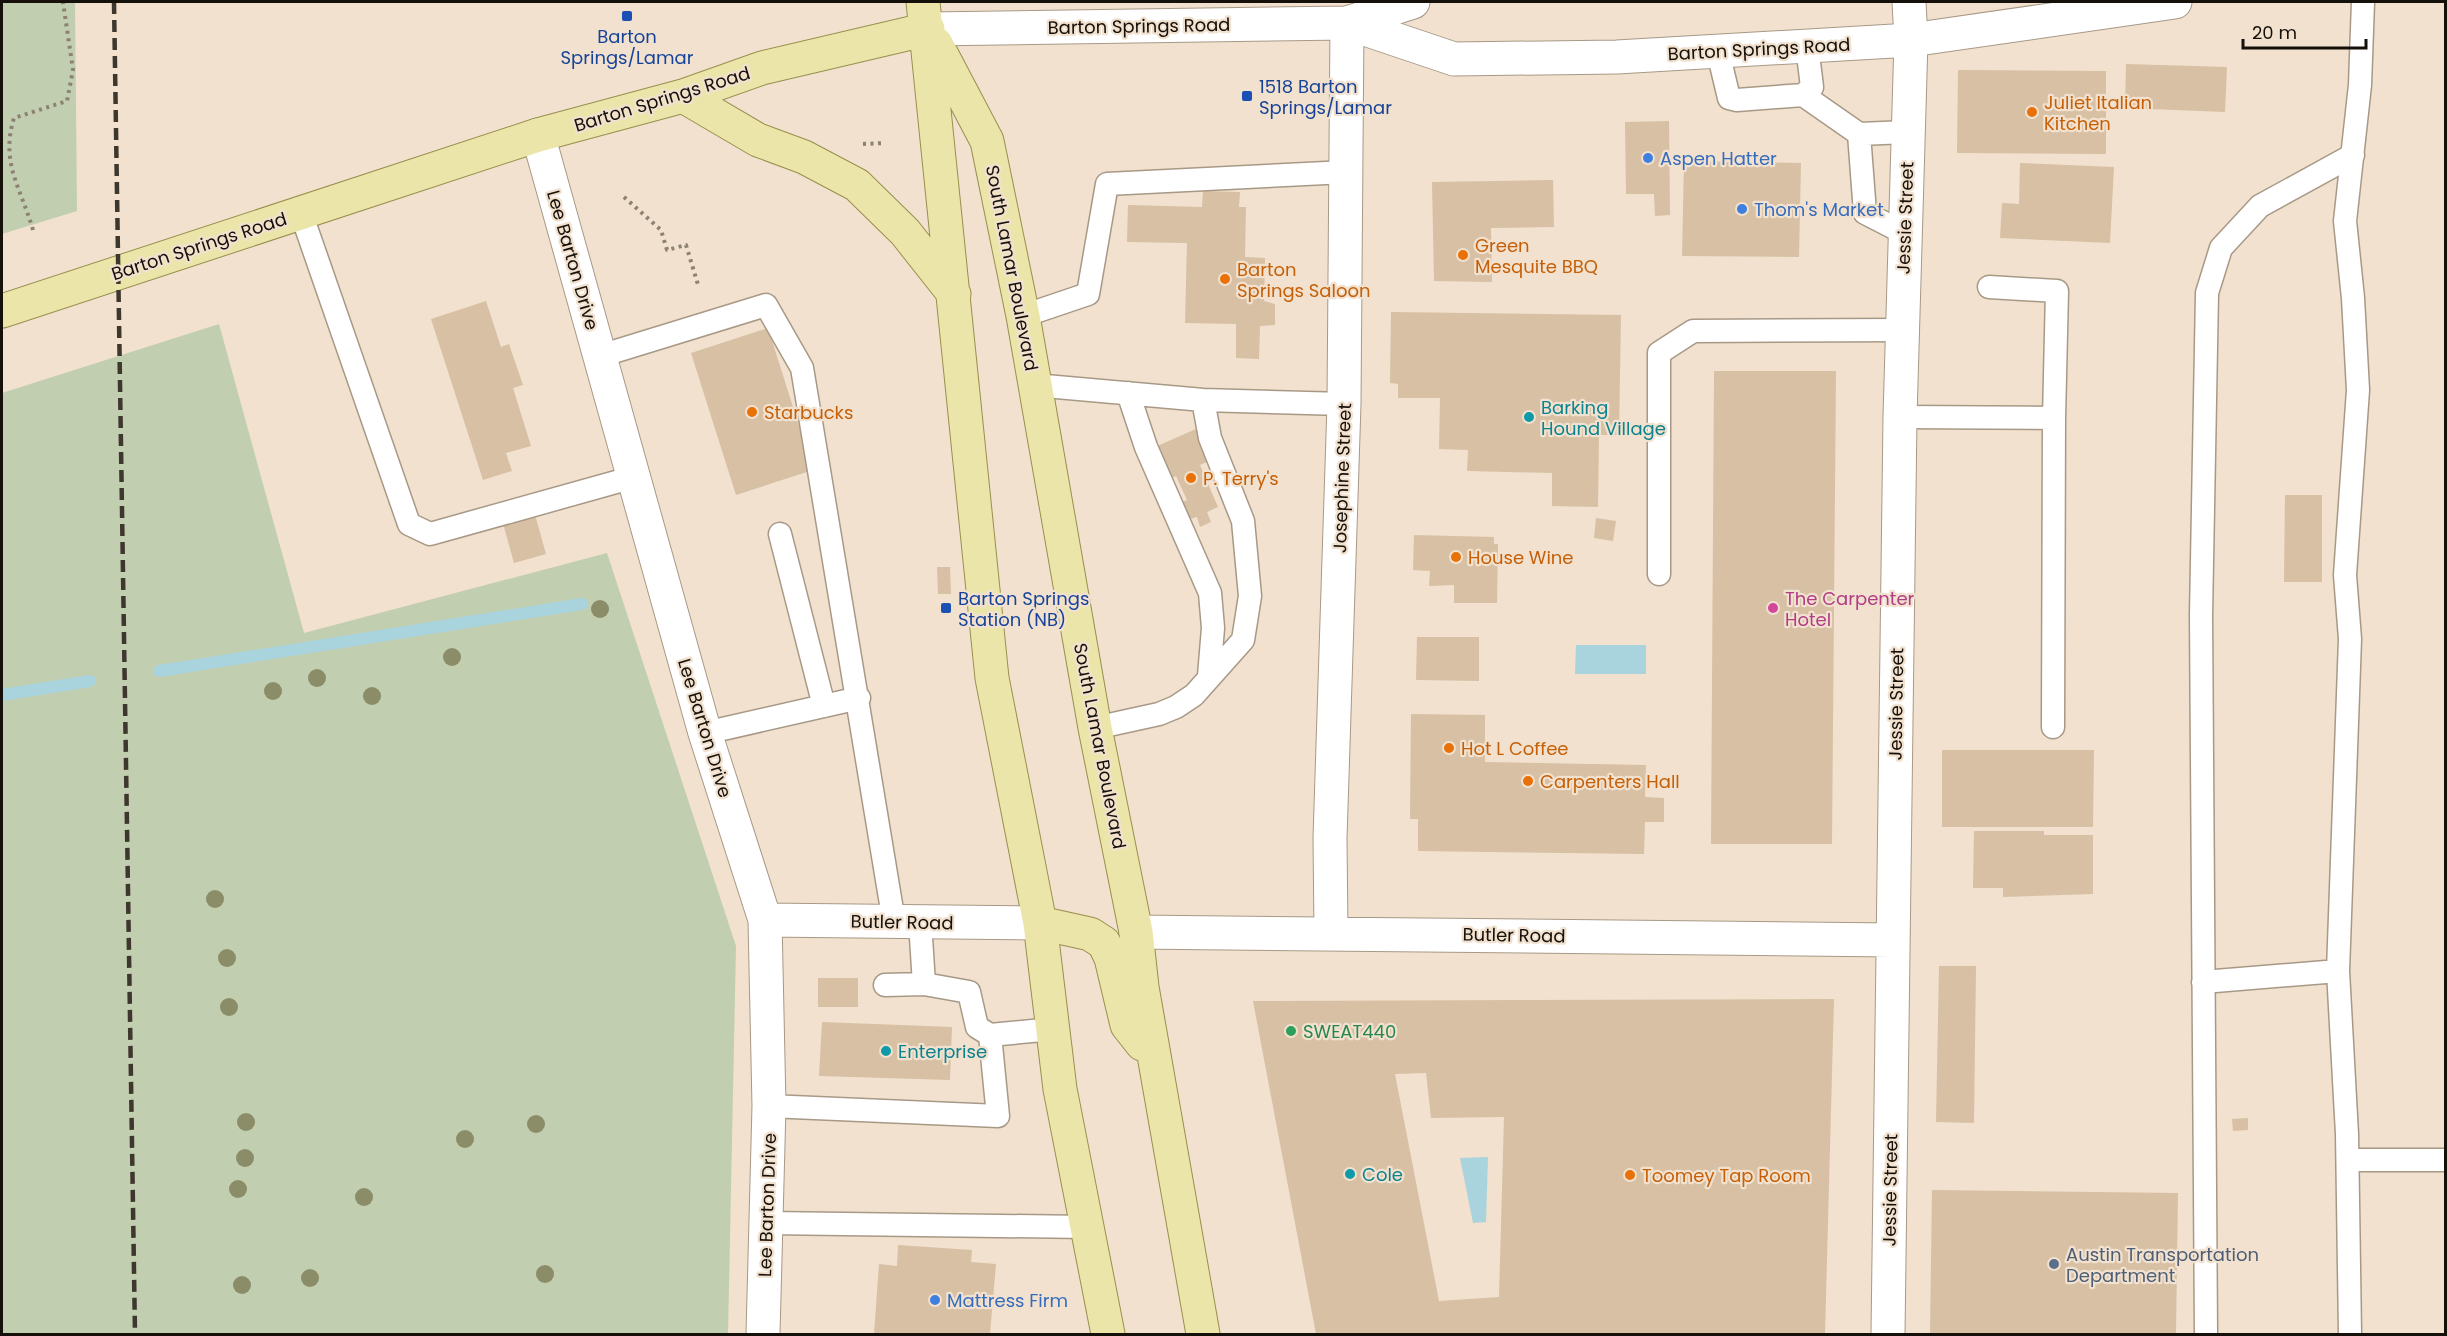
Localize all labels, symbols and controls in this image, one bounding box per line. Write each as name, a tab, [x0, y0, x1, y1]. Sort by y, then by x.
marker: Barton Springs/Lamar	[620, 9, 634, 23]
street label: Barton Springs Road	[1047, 12, 1231, 40]
scale bar	[2243, 12, 2366, 50]
text: 20 m	[2252, 20, 2297, 45]
place label: Barton Springs/Lamar	[561, 24, 694, 70]
street label: Barton Springs Road	[1667, 32, 1851, 66]
street label: Barton Springs Road	[571, 60, 753, 138]
place label: 1518 Barton Springs/Lamar	[1259, 74, 1392, 120]
marker: 1518 Barton Springs/Lamar	[1240, 89, 1254, 103]
place label: Juliet Italian Kitchen	[2044, 90, 2152, 136]
marker: Juliet Italian Kitchen	[2025, 105, 2039, 119]
place label: Aspen Hatter	[1660, 146, 1777, 171]
marker: Aspen Hatter	[1641, 151, 1655, 165]
street label: Jessie Street	[1891, 161, 1919, 275]
street label: South Lamar Boulevard	[980, 163, 1044, 373]
street label: Lee Barton Drive	[541, 187, 605, 333]
place label: Thom's Market	[1754, 197, 1884, 222]
marker: Thom's Market	[1735, 202, 1749, 216]
street label: Barton Springs Road	[108, 206, 290, 286]
place label: Green Mesquite BBQ	[1475, 233, 1598, 279]
marker: Green Mesquite BBQ	[1456, 248, 1470, 262]
place label: Barton Springs Saloon	[1237, 257, 1371, 303]
marker: Barton Springs Saloon	[1218, 272, 1232, 286]
place label: Barking Hound Village	[1541, 395, 1666, 441]
place label: Starbucks	[764, 400, 853, 425]
street label: Josephine Street	[1327, 403, 1357, 553]
marker: Starbucks	[745, 405, 759, 419]
marker: Barking Hound Village	[1522, 410, 1536, 424]
place label: P. Terry's	[1203, 466, 1279, 491]
marker: P. Terry's	[1184, 471, 1198, 485]
place label: House Wine	[1468, 545, 1574, 570]
marker: House Wine	[1449, 550, 1463, 564]
place label: Barton Springs Station (NB)	[958, 586, 1089, 632]
place label: The Carpenter Hotel	[1785, 586, 1915, 632]
marker: Barton Springs Station (NB)	[939, 601, 953, 615]
marker: The Carpenter Hotel	[1766, 601, 1780, 615]
street label: South Lamar Boulevard	[1068, 641, 1132, 851]
street label: Jessie Street	[1883, 647, 1909, 761]
street label: Lee Barton Drive	[672, 655, 738, 801]
place label: Hot L Coffee	[1461, 736, 1569, 761]
marker: Hot L Coffee	[1442, 741, 1456, 755]
place label: Carpenters Hall	[1540, 769, 1680, 794]
marker: Carpenters Hall	[1521, 774, 1535, 788]
street label: Butler Road	[850, 909, 954, 935]
street label: Butler Road	[1462, 922, 1566, 948]
place label: SWEAT440	[1303, 1019, 1396, 1044]
marker: SWEAT440	[1284, 1024, 1298, 1038]
place label: Enterprise	[898, 1039, 987, 1064]
marker: Enterprise	[879, 1044, 893, 1058]
street label: Lee Barton Drive	[752, 1132, 782, 1278]
street label: Jessie Street	[1877, 1133, 1903, 1247]
place label: Cole	[1362, 1162, 1403, 1187]
place label: Toomey Tap Room	[1642, 1163, 1811, 1188]
marker: Cole	[1343, 1167, 1357, 1181]
marker: Toomey Tap Room	[1623, 1168, 1637, 1182]
place label: Austin Transportation Department	[2066, 1242, 2259, 1288]
marker: Austin Transportation Department	[2047, 1257, 2061, 1271]
place label: Mattress Firm	[947, 1288, 1068, 1313]
marker: Mattress Firm	[928, 1293, 942, 1307]

